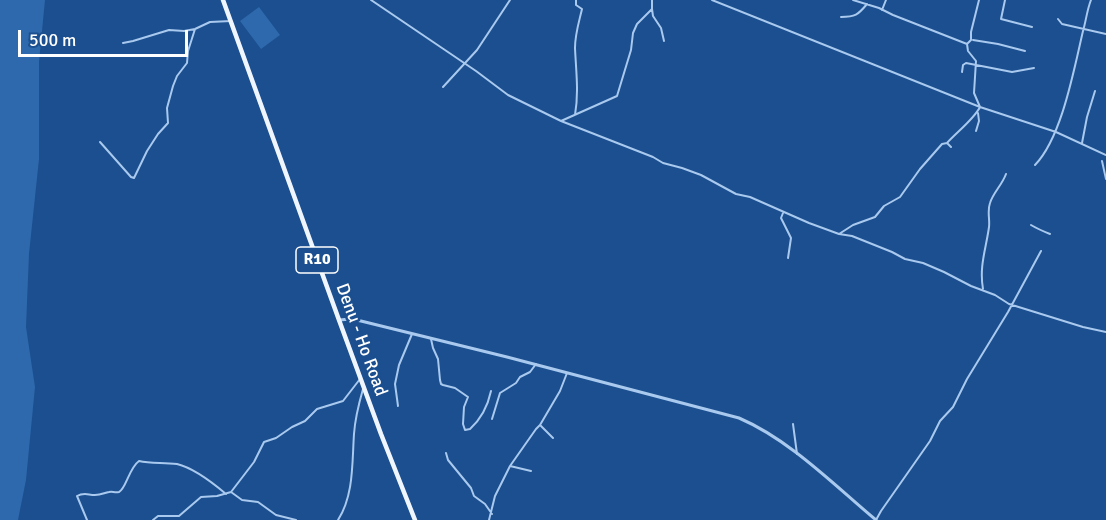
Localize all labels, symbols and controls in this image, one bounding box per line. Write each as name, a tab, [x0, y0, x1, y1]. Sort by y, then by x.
scale bar	[21, 18, 190, 56]
text: 500 m	[29, 29, 76, 51]
road number: R10	[296, 247, 338, 273]
street label: Denu - Ho Road	[331, 281, 391, 399]

